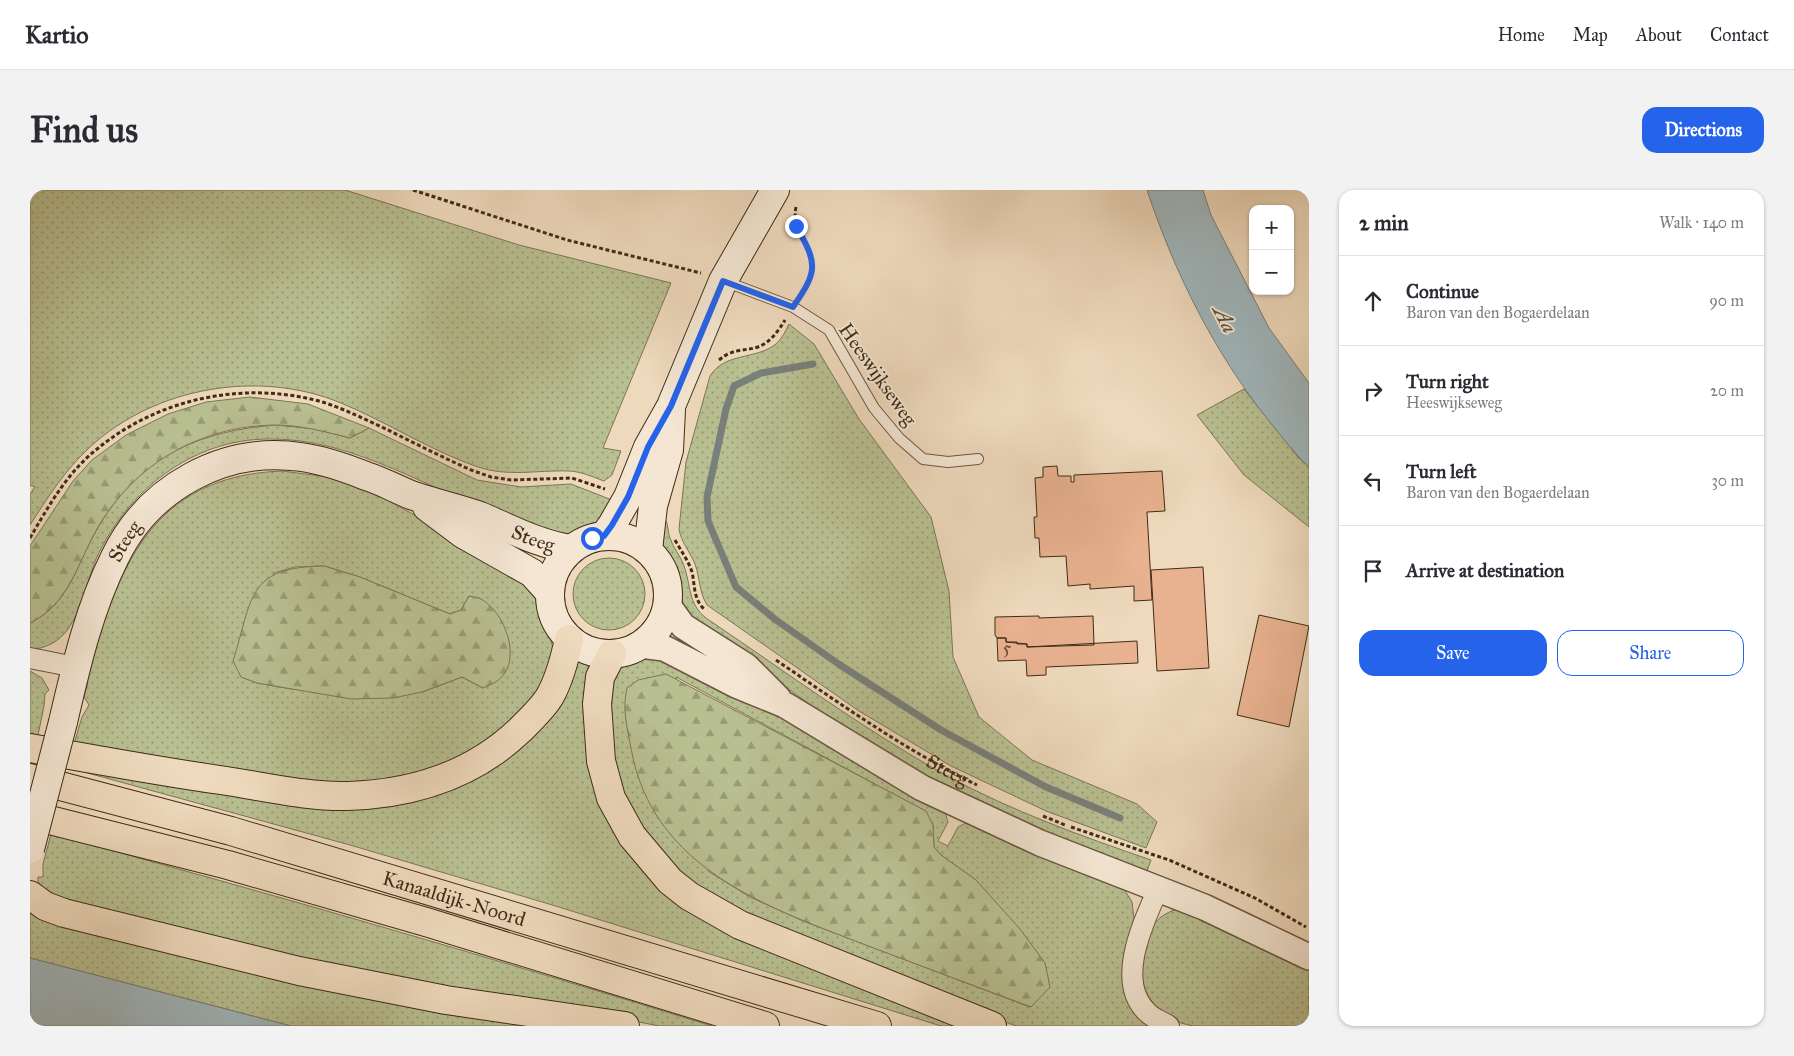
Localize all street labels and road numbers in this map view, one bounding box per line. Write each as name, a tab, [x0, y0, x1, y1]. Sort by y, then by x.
street label: Heeswijkseweg	[833, 318, 923, 431]
street label: Steeg	[103, 515, 148, 566]
street label: Steeg	[508, 519, 558, 558]
street label: Steeg	[922, 749, 974, 792]
street label: Kanaaldijk-Noord	[380, 865, 529, 931]

